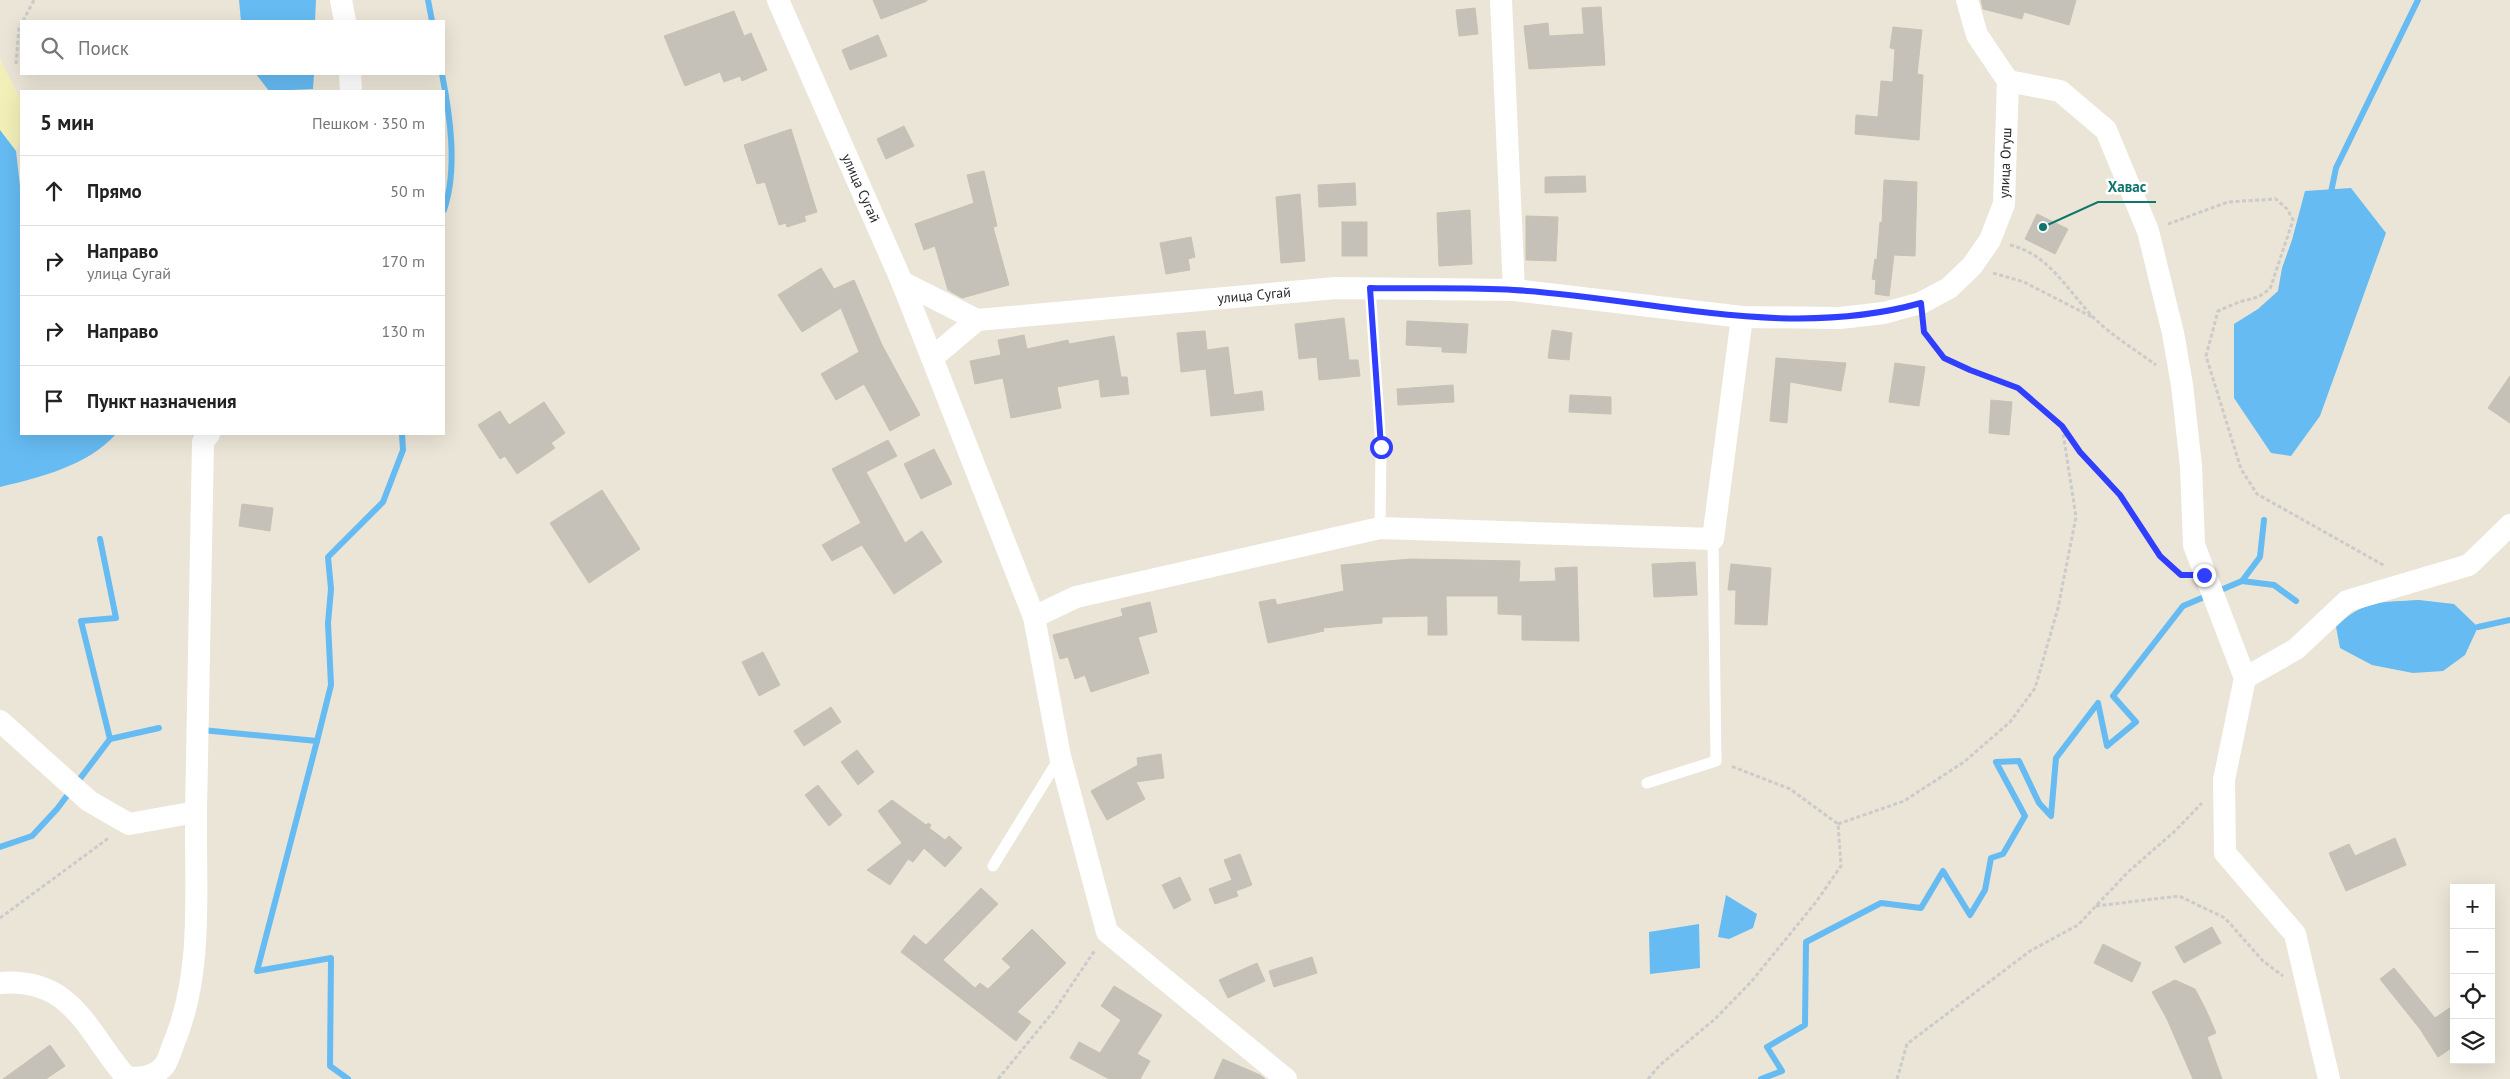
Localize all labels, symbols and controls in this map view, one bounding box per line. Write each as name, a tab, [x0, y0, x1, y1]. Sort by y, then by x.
search box	[20, 20, 445, 75]
icon: search	[38, 34, 66, 62]
text: Поиск	[78, 36, 129, 60]
text: 5 мин	[40, 109, 94, 136]
text: Пешком · 350 m	[312, 113, 425, 133]
street label: улица Огуш	[1995, 127, 2015, 199]
street label: улица Сугай	[838, 151, 884, 225]
callout: Хавас	[2098, 172, 2156, 202]
icon: ahead	[40, 177, 68, 205]
text: Хавас	[2108, 177, 2147, 196]
text: Прямо	[87, 179, 142, 203]
text: 50 m	[390, 181, 425, 201]
text: Направо	[87, 239, 158, 263]
icon: right	[40, 247, 68, 275]
text: 170 m	[382, 251, 425, 271]
text: улица Сугай	[87, 263, 171, 283]
street label: улица Сугай	[1217, 283, 1291, 307]
icon: right	[40, 317, 68, 345]
text: Направо	[87, 319, 158, 343]
text: 130 m	[382, 321, 425, 341]
icon: arrive	[40, 387, 68, 415]
text: Пункт назначения	[87, 389, 237, 413]
route start	[1370, 436, 1393, 459]
route end	[2193, 564, 2216, 587]
map controls	[2450, 884, 2495, 1064]
button: +	[2450, 884, 2495, 929]
button: −	[2450, 929, 2495, 974]
button: locate	[2450, 974, 2495, 1019]
button: layers	[2450, 1019, 2495, 1064]

